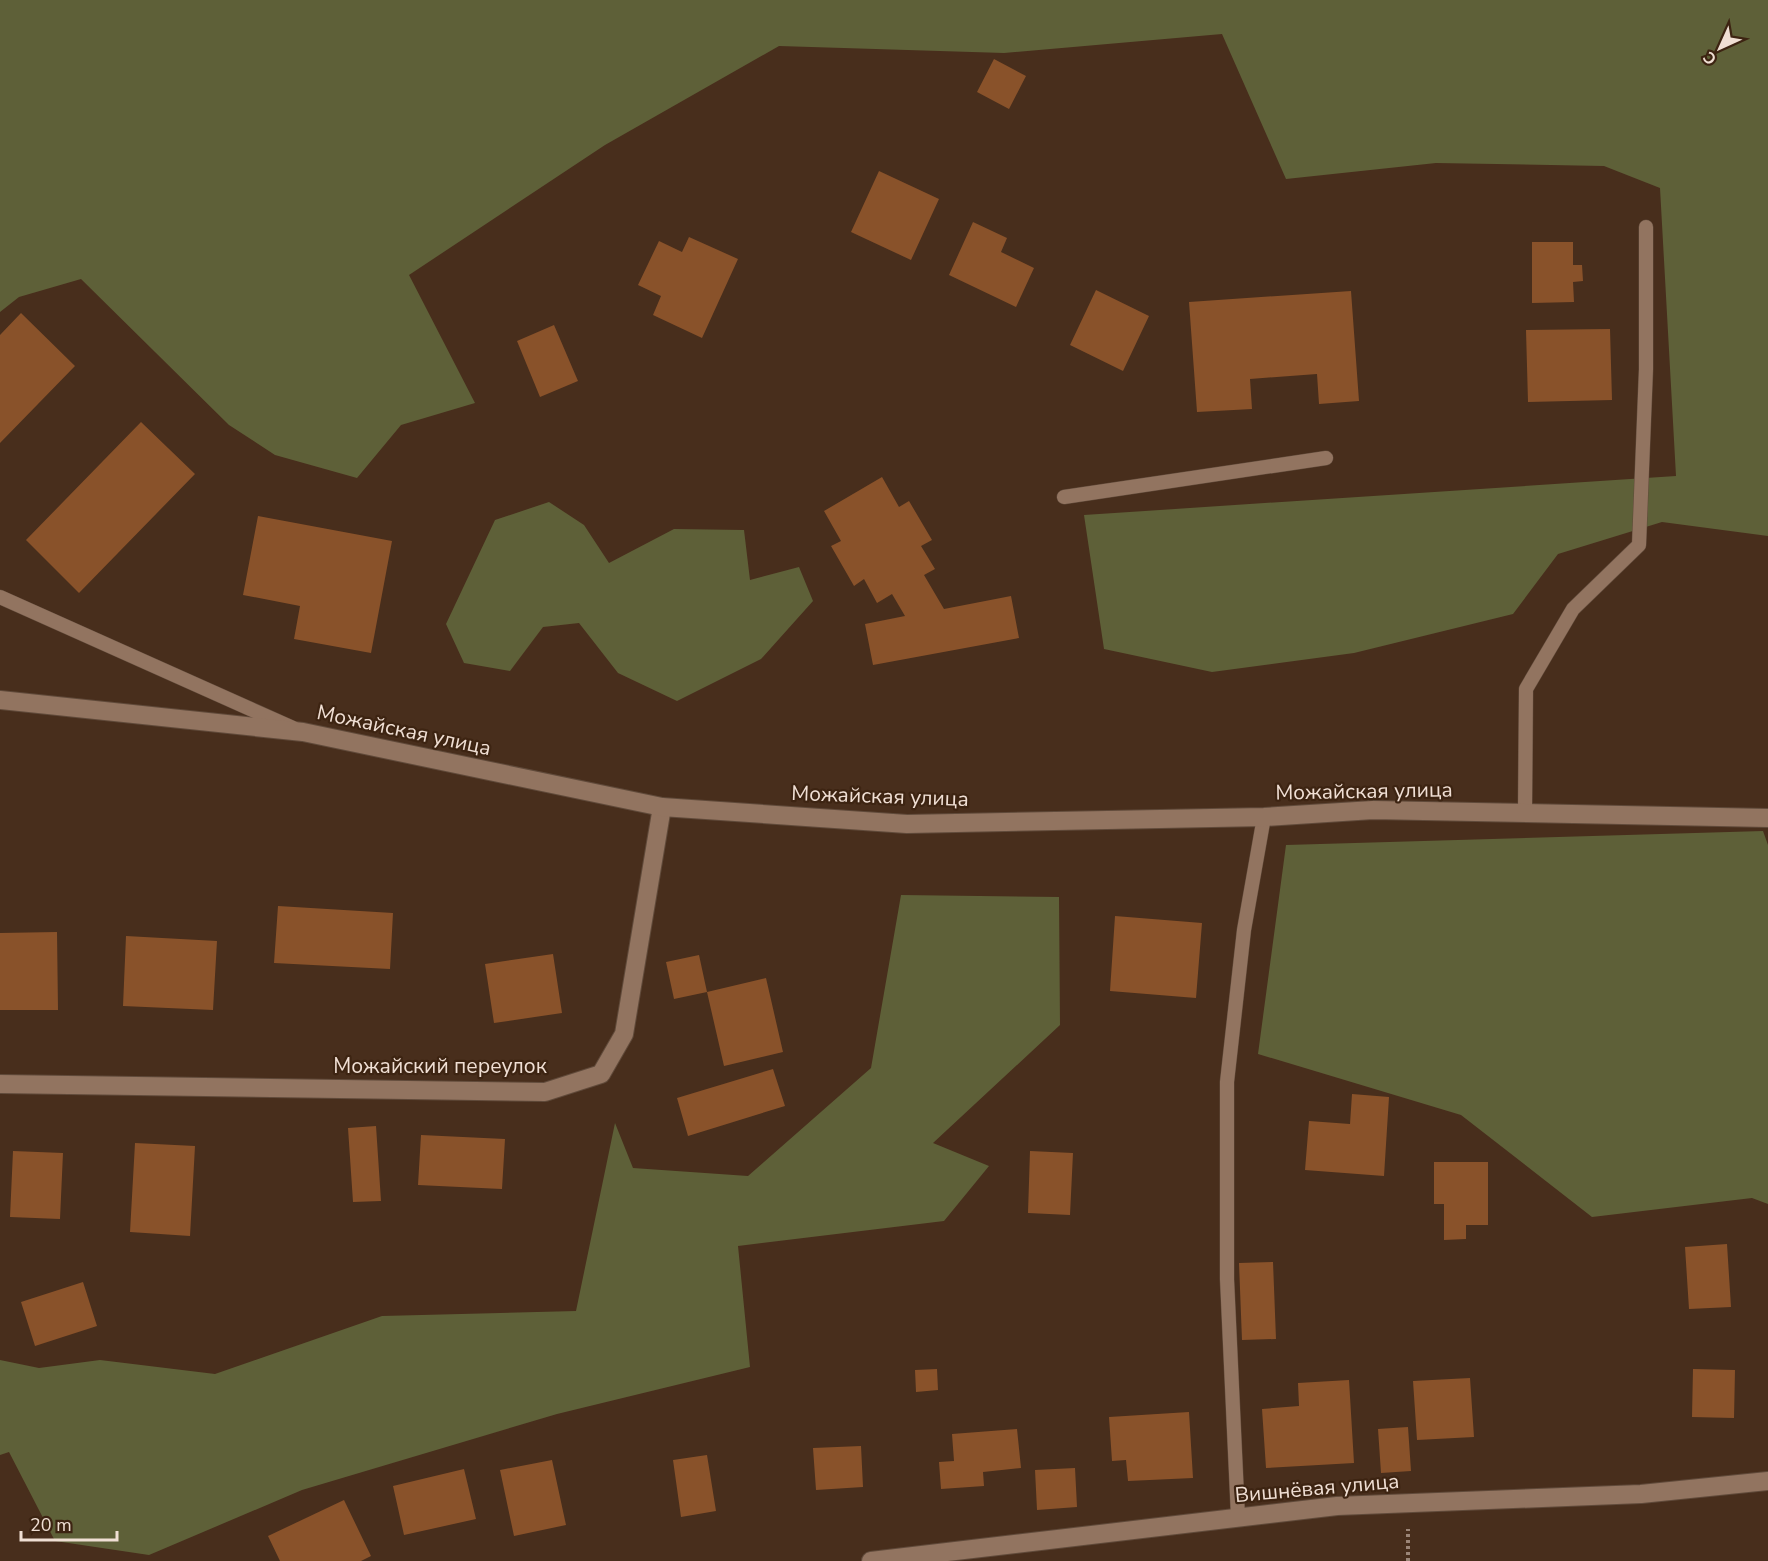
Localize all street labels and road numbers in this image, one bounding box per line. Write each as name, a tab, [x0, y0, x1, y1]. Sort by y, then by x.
street label: Можайская улица	[314, 698, 494, 762]
street label: Можайская улица	[1275, 775, 1453, 807]
street label: Можайская улица	[791, 779, 969, 813]
street label: Можайский переулок	[333, 1052, 548, 1080]
street label: Вишнёвая улица	[1234, 1467, 1400, 1509]

